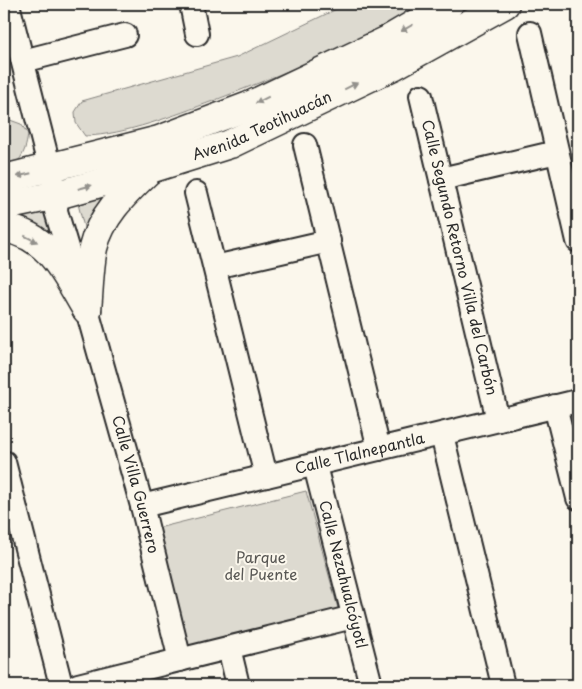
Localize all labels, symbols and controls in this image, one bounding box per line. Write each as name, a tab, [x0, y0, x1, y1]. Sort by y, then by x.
one-way arrow	[401, 24, 414, 33]
one-way arrow	[344, 82, 358, 90]
street label: Avenida Teotihuacán	[189, 84, 335, 165]
one-way arrow	[255, 96, 269, 104]
street label: Calle Segundo Retorno Villa del Carbón	[417, 117, 505, 397]
one-way arrow	[16, 171, 31, 179]
one-way arrow	[78, 183, 93, 191]
one-way arrow	[24, 235, 39, 243]
street label: Calle Villa Guerrero	[107, 413, 166, 556]
street label: Calle Tlalnepantla	[292, 425, 427, 479]
street label: Calle Nezahualcóyotl	[314, 498, 374, 651]
park label: Parque del Puente	[224, 545, 298, 585]

